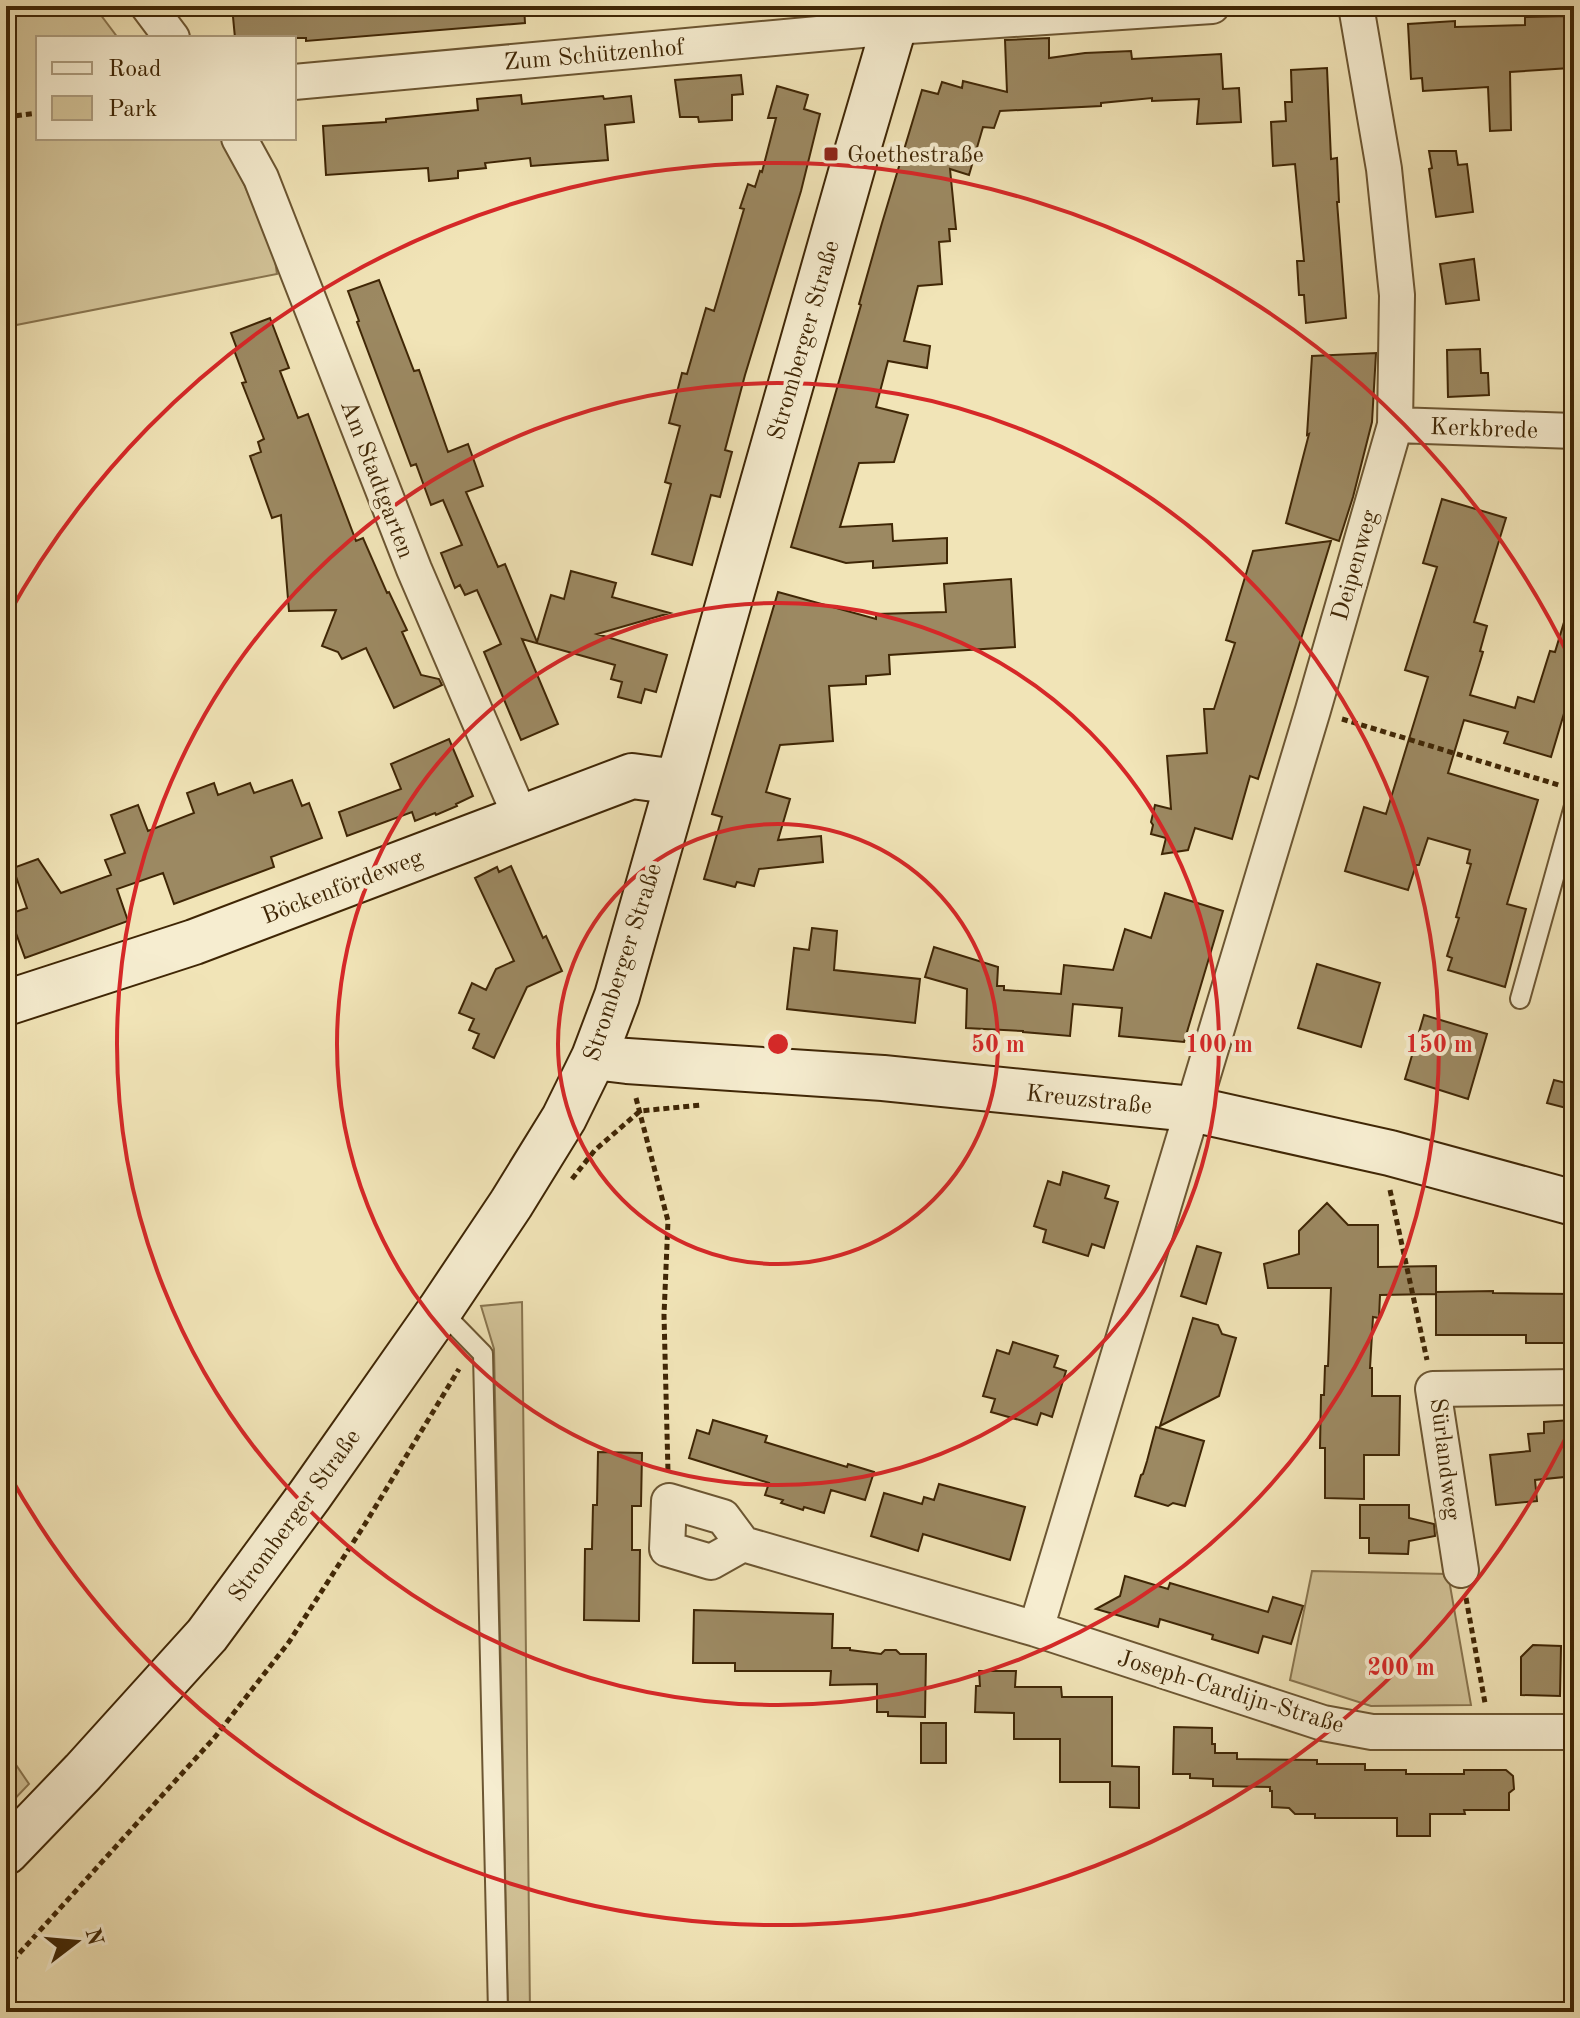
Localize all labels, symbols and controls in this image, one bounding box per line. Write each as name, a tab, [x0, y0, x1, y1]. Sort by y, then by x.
legend	[36, 36, 296, 140]
street label: Zum Schützenhof	[503, 36, 687, 76]
text: Road	[108, 58, 161, 82]
text: Park	[108, 98, 157, 122]
place label: Goethestraße	[847, 144, 984, 168]
marker: Goethestraße	[822, 145, 840, 163]
street label: Stromberger Straße	[765, 238, 845, 443]
street label: Am Stadtgarten	[335, 397, 417, 562]
street label: Kerkbrede	[1429, 416, 1538, 444]
street label: Deipenweg	[1329, 507, 1383, 624]
street label: Böckenfördeweg	[259, 846, 426, 930]
street label: Stromberger Straße	[581, 861, 667, 1065]
centre of rings	[764, 1030, 792, 1058]
text: 50 m	[971, 1033, 1025, 1058]
text: 150 m	[1405, 1033, 1473, 1058]
text: 100 m	[1185, 1034, 1253, 1058]
street label: Kreuzstraße	[1025, 1082, 1153, 1120]
street label: Sürlandweg	[1425, 1397, 1463, 1522]
street label: Stromberger Straße	[225, 1426, 366, 1607]
street label: Joseph-Cardijn-Straße	[1114, 1647, 1347, 1739]
text: 200 m	[1367, 1657, 1435, 1681]
north arrow	[36, 1902, 116, 1982]
text: N	[80, 1926, 106, 1948]

